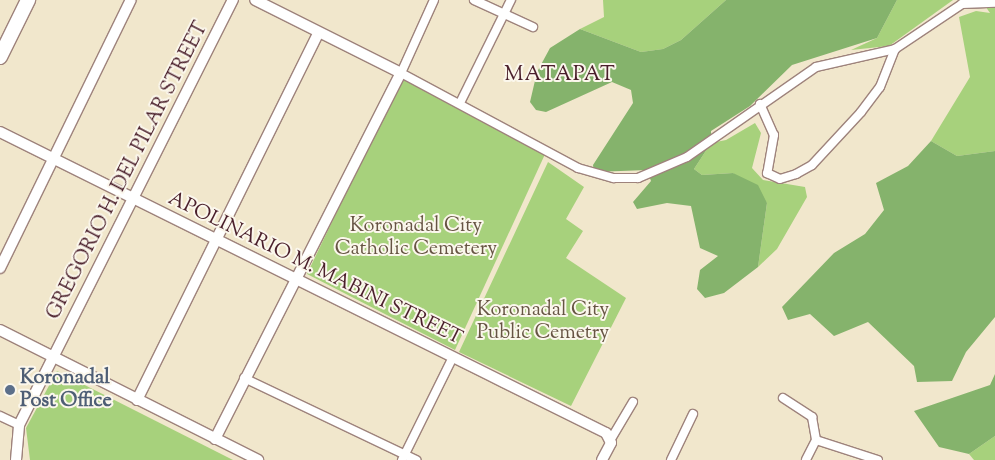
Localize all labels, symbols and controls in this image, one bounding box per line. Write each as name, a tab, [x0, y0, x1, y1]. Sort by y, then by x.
street label: GREGORIO H. DEL PILAR STREET	[42, 18, 214, 324]
district label: MATAPAT	[503, 62, 617, 88]
street label: APOLINARIO M. MABINI STREET	[164, 187, 466, 351]
park label: Koronadal City Catholic Cemetery	[335, 214, 497, 261]
park label: Koronadal City Public Cemetry	[477, 298, 609, 345]
place label: Koronadal Post Office	[20, 366, 112, 413]
marker: Koronadal Post Office	[4, 384, 16, 396]

